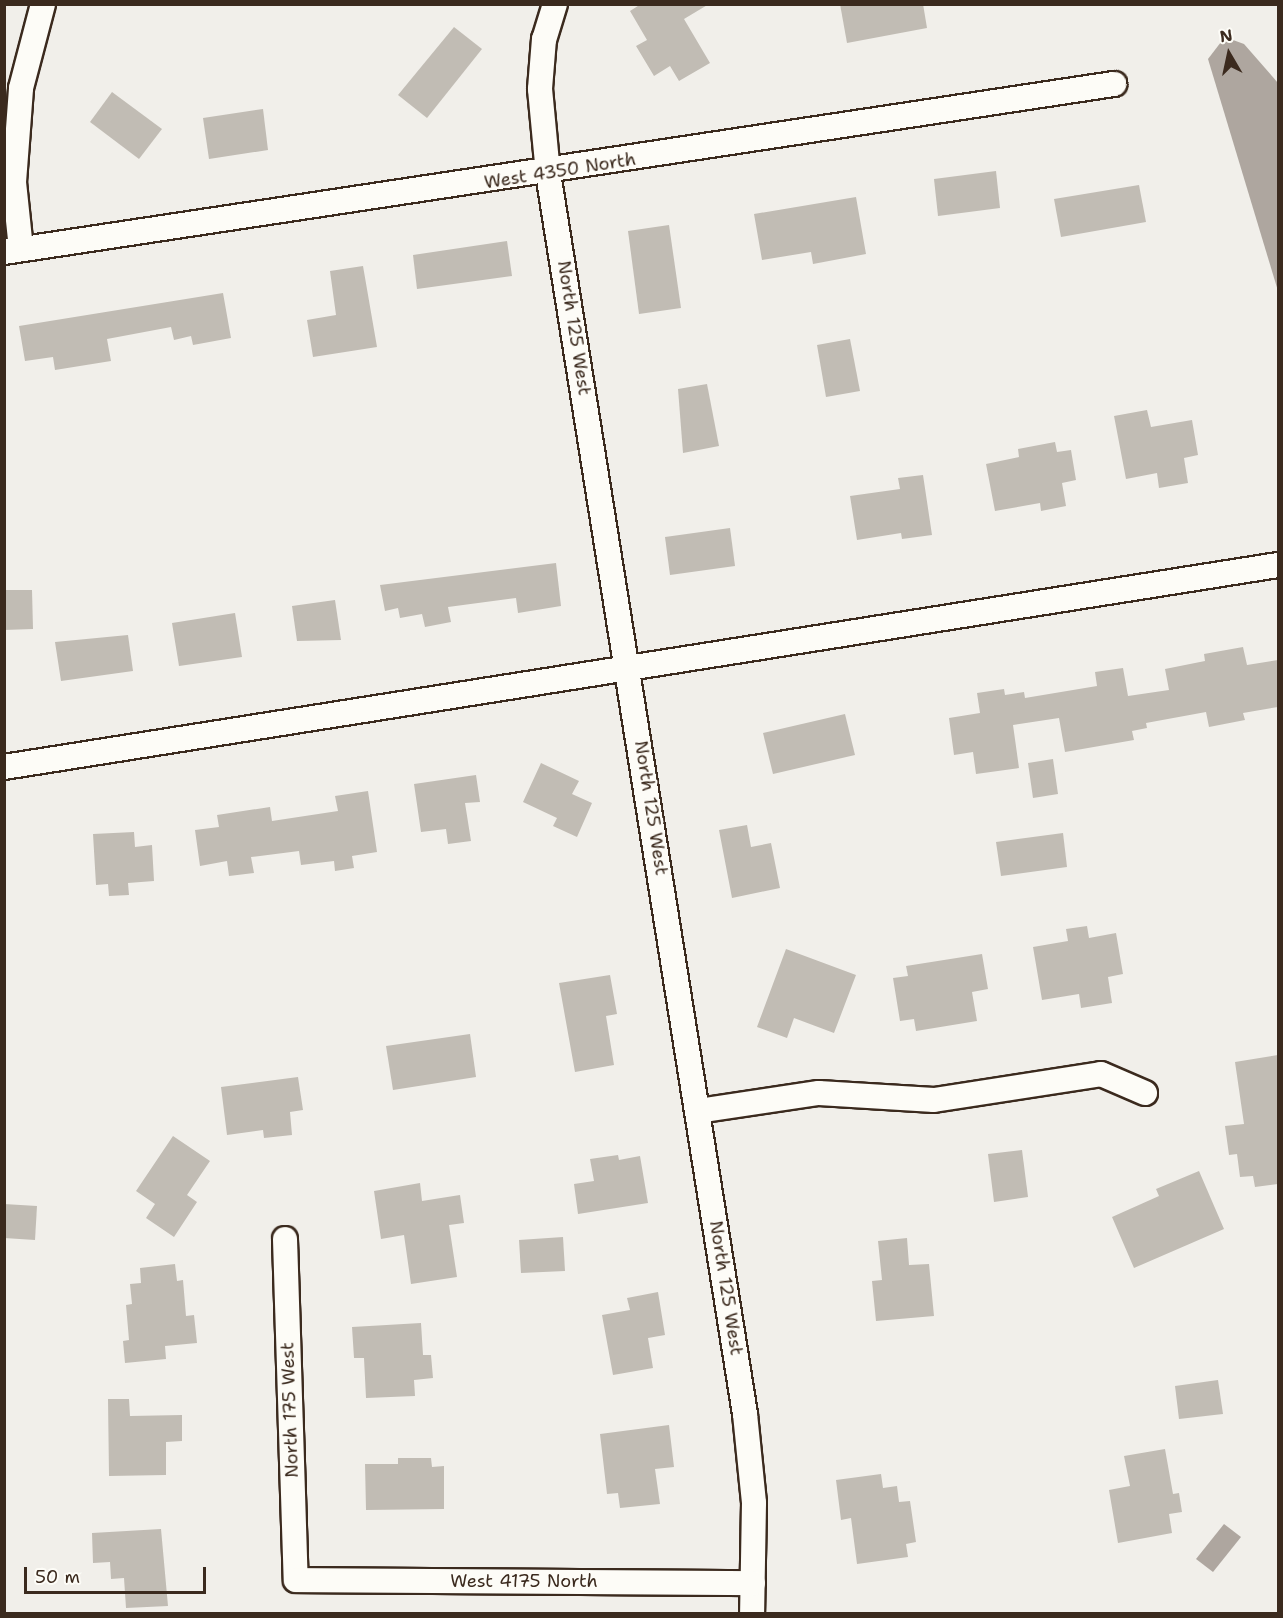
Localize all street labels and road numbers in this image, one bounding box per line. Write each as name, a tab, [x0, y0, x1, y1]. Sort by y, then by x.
street label: West 4350 North	[483, 148, 637, 194]
street label: North 125 West	[553, 259, 595, 397]
street label: North 125 West	[630, 739, 672, 877]
street label: North 125 West	[705, 1219, 747, 1357]
street label: North 175 West	[277, 1342, 303, 1478]
street label: West 4175 North	[450, 1570, 598, 1592]

